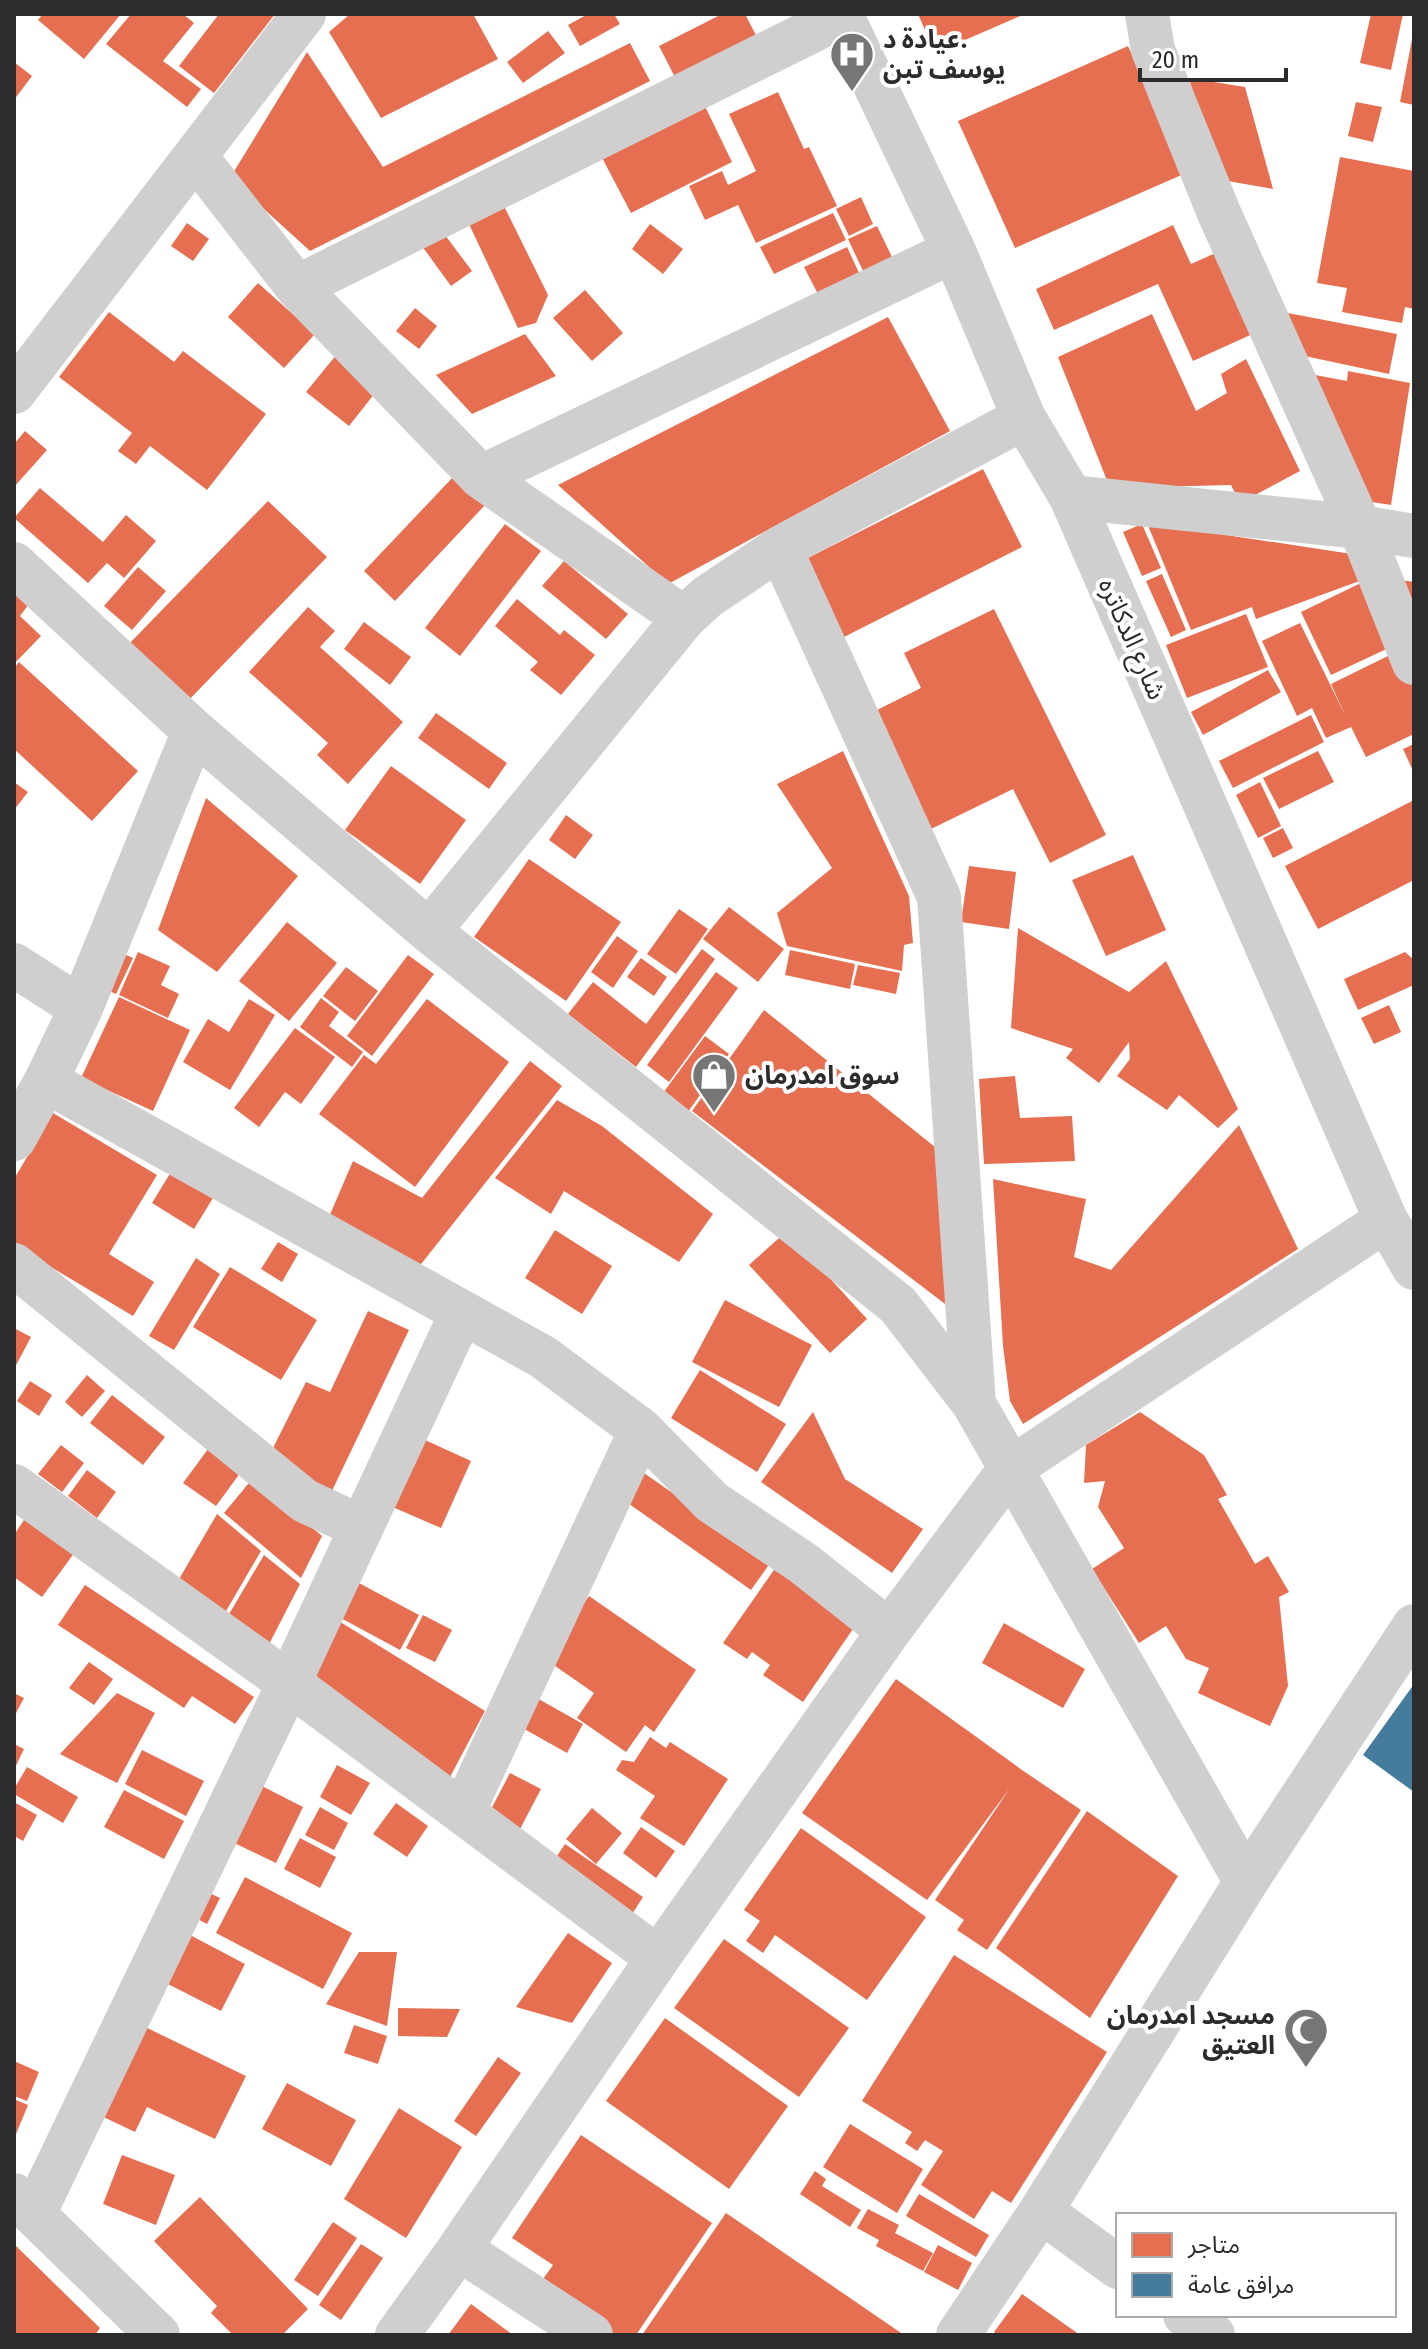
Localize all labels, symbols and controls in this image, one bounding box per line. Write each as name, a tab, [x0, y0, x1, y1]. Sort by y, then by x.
place label: عيادة د. يوسف تبن	[883, 24, 1005, 85]
hospital icon: عيادة د. يوسف تبن	[828, 30, 876, 93]
scale bar	[1140, 32, 1286, 82]
text: 20 m	[1152, 46, 1199, 74]
street label: شارع الدكاتره	[1089, 574, 1172, 706]
shop icon: سوق امدرمان	[690, 1051, 738, 1114]
place label: سوق امدرمان	[745, 1060, 900, 1091]
place label: مسجد امدرمان العتيق	[1107, 2000, 1275, 2061]
mosque icon: مسجد امدرمان العتيق	[1282, 2006, 1330, 2069]
legend	[1116, 2213, 1396, 2317]
text: متاجر	[1187, 2231, 1240, 2259]
text: مرافق عامة	[1188, 2271, 1294, 2300]

